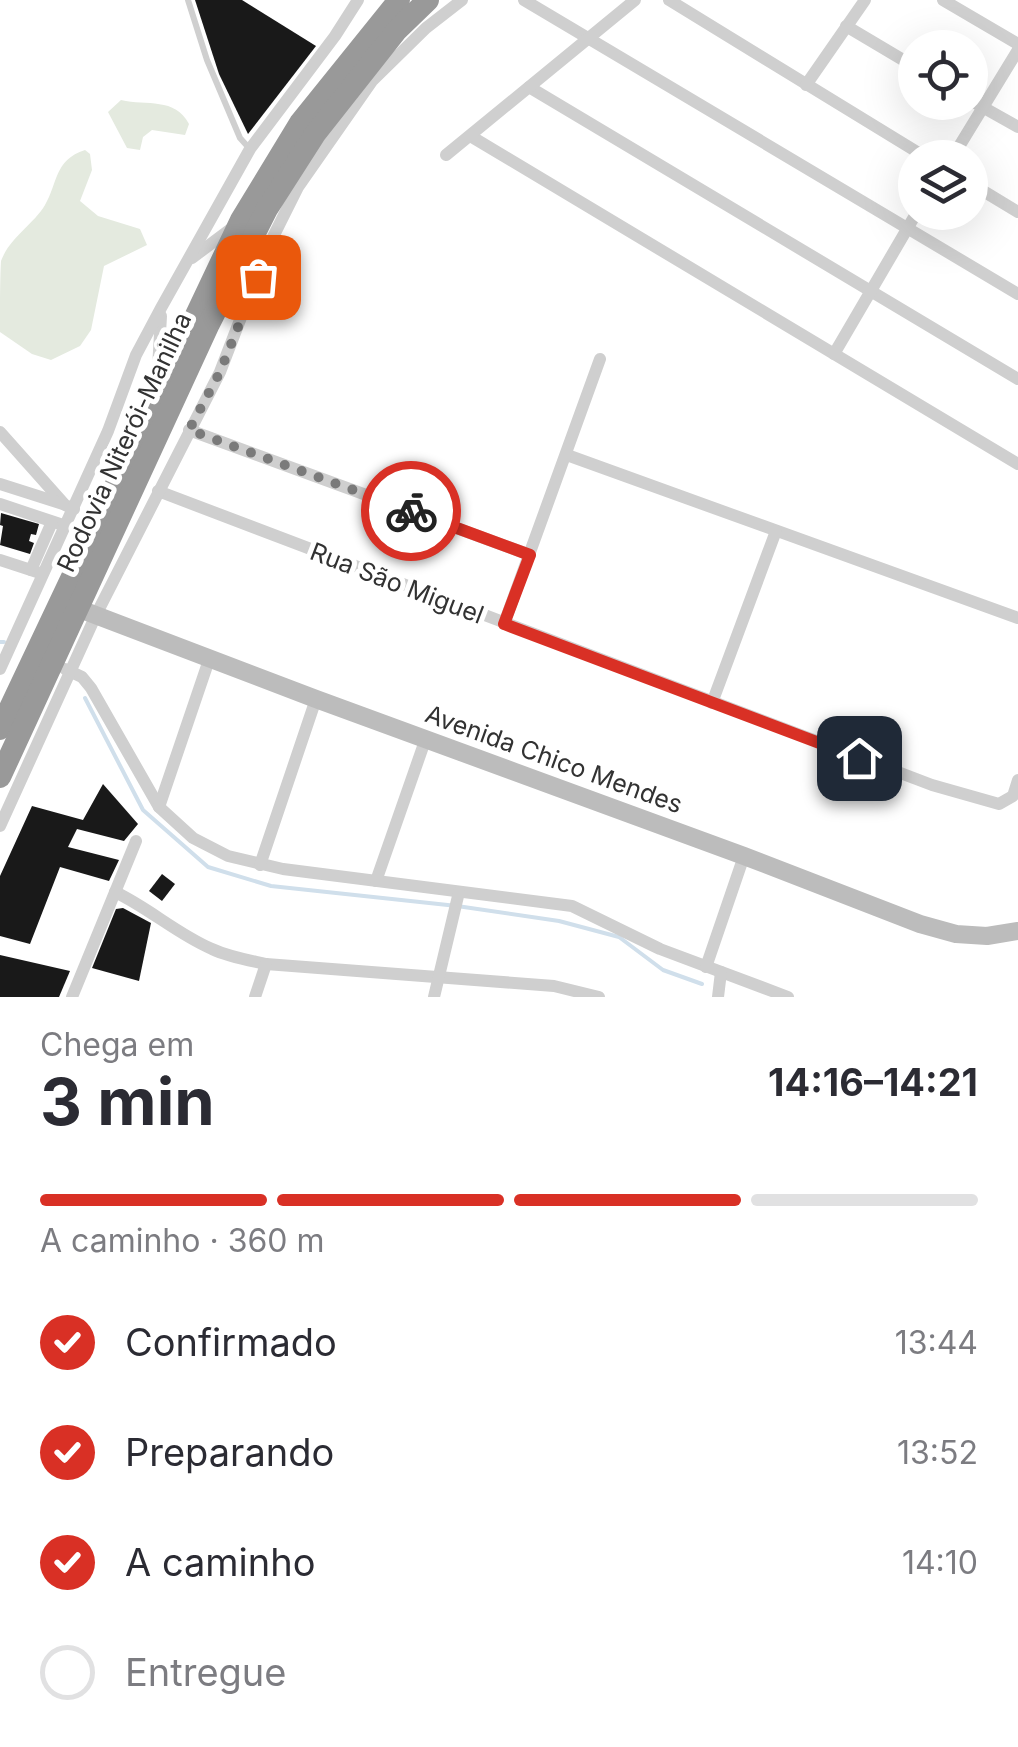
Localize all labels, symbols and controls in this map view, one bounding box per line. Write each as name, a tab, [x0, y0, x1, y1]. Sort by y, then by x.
map controls	[898, 30, 988, 230]
button: locate	[898, 30, 988, 120]
button: layers	[898, 140, 988, 230]
pin	[216, 235, 301, 320]
icon: bag	[231, 250, 286, 305]
street label: Rodovia Niterói-Manilha	[51, 307, 197, 577]
courier	[361, 461, 461, 561]
icon: bike	[384, 484, 439, 539]
street label: Rua São Miguel	[306, 536, 488, 630]
street label: Avenida Chico Mendes	[421, 699, 687, 819]
pin	[817, 716, 902, 801]
icon: home	[832, 731, 887, 786]
text: Chega em	[40, 1025, 194, 1064]
text: 14:16–14:21	[768, 1059, 978, 1105]
text: 3 min	[40, 1062, 215, 1141]
text: A caminho · 360 m	[40, 1221, 324, 1260]
icon: check	[40, 1315, 95, 1370]
text: Confirmado	[125, 1319, 337, 1365]
text: 13:44	[895, 1323, 978, 1362]
icon: check	[40, 1425, 95, 1480]
text: Preparando	[125, 1429, 334, 1475]
text: 13:52	[897, 1433, 978, 1472]
icon: check	[40, 1535, 95, 1590]
text: A caminho	[125, 1539, 316, 1585]
text: 14:10	[902, 1543, 978, 1582]
text: Entregue	[125, 1649, 286, 1695]

